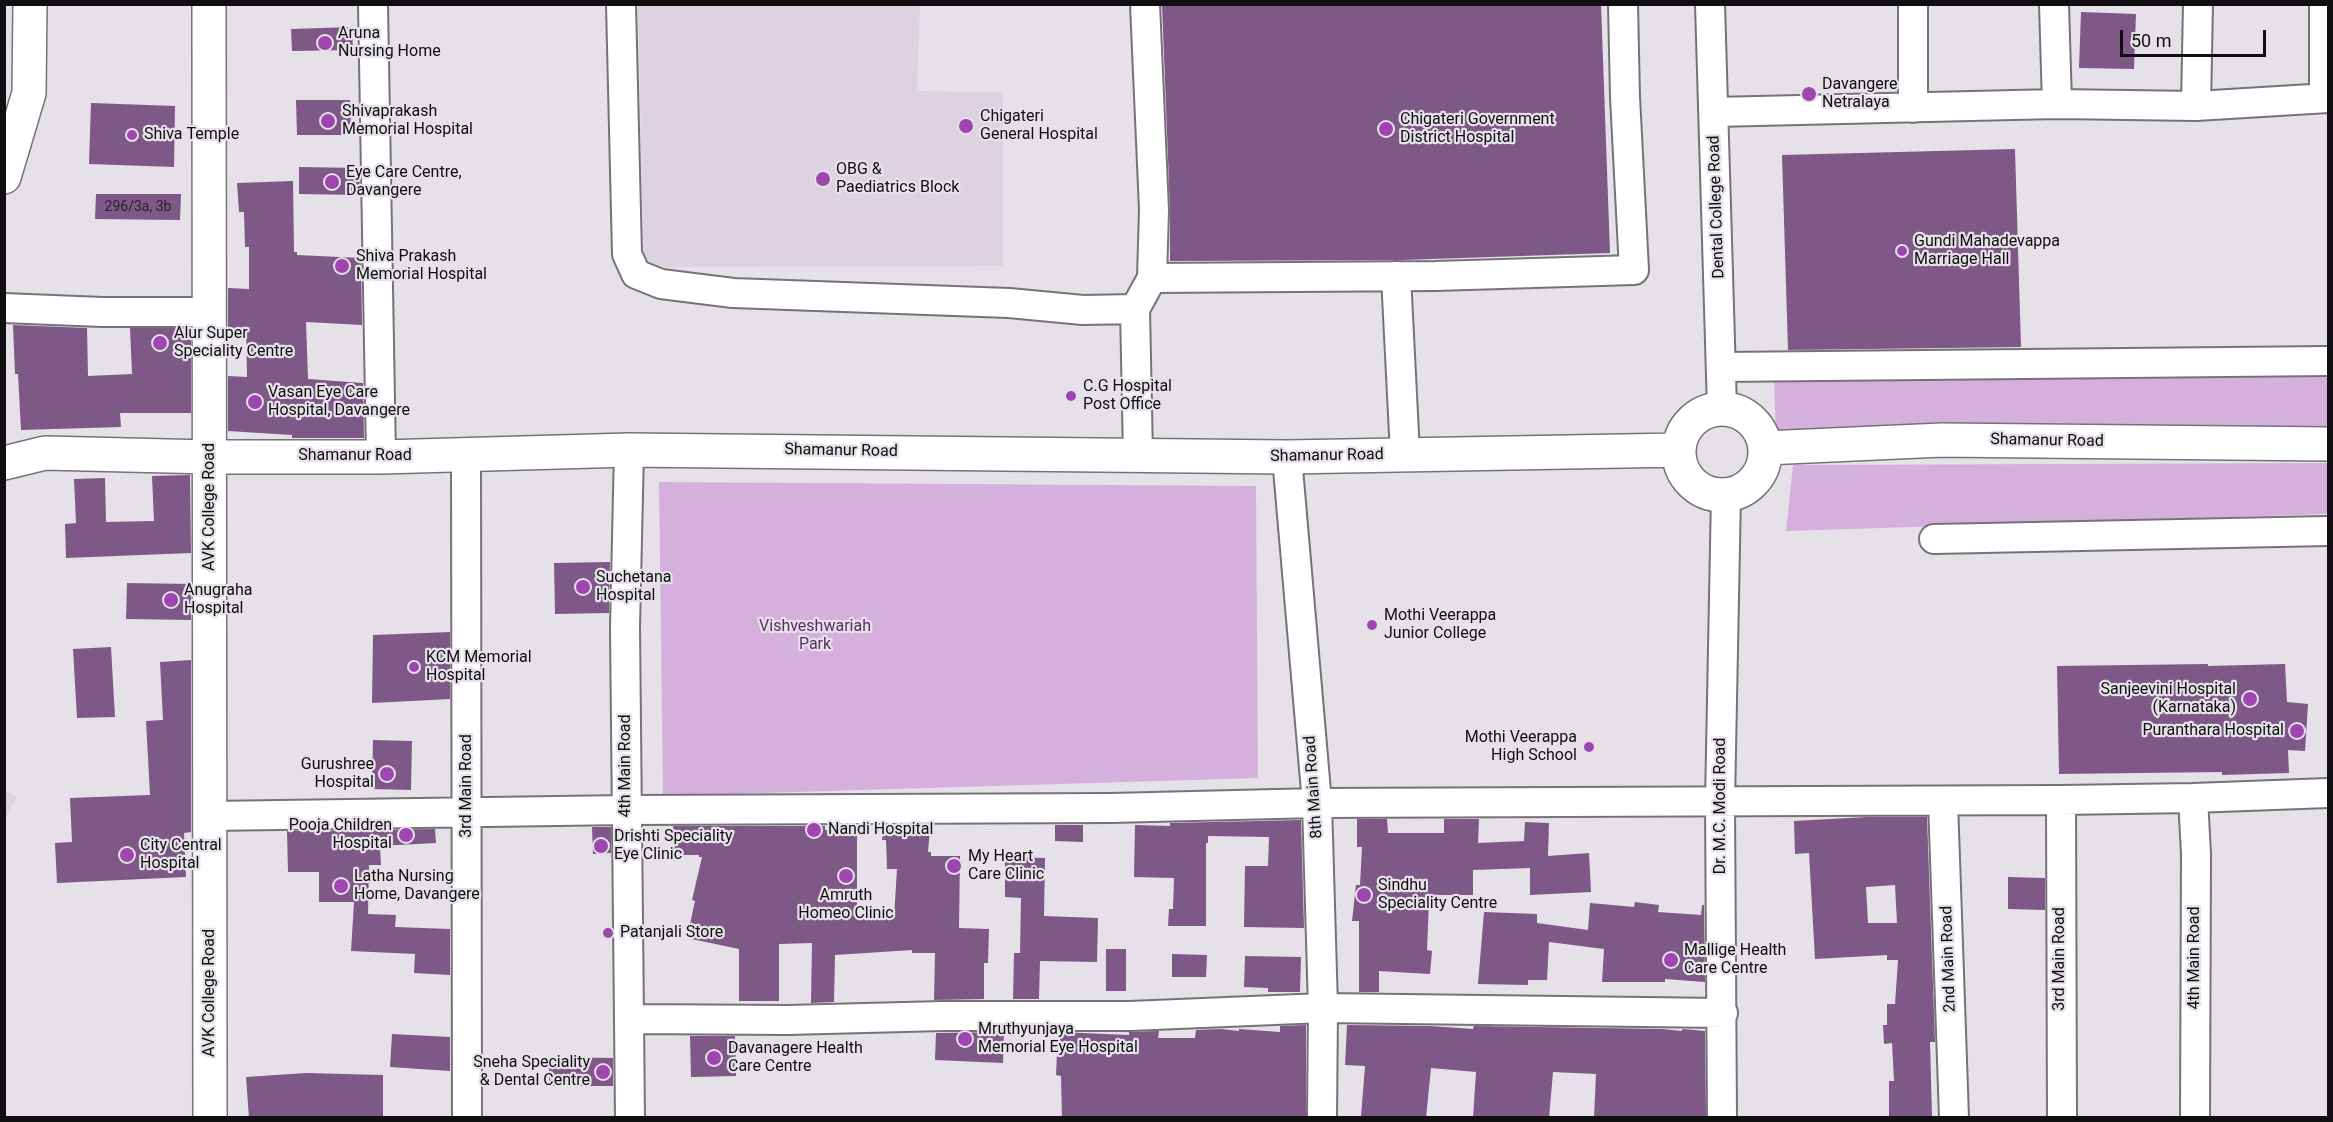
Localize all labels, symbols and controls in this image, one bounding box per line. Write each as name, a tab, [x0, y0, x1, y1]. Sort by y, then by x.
scale bar	[2123, 18, 2268, 56]
place label: Aruna Nursing Home	[338, 24, 441, 62]
text: 50 m	[2131, 30, 2171, 51]
marker: Aruna Nursing Home	[316, 34, 334, 52]
place label: Davangere Netralaya	[1822, 75, 1897, 113]
marker: Davangere Netralaya	[1800, 85, 1818, 103]
place label: Shivaprakash Memorial Hospital	[342, 102, 473, 140]
place label: Chigateri General Hospital	[980, 107, 1098, 145]
place label: Chigateri Government District Hospital	[1400, 110, 1555, 148]
marker: Shivaprakash Memorial Hospital	[319, 112, 337, 130]
marker: Chigateri General Hospital	[957, 117, 975, 135]
marker: Chigateri Government District Hospital	[1377, 120, 1395, 138]
place label: Shiva Temple	[144, 125, 239, 145]
marker: Shiva Temple	[125, 128, 139, 142]
street label: Dental College Road	[1705, 135, 1729, 279]
place label: OBG & Paediatrics Block	[836, 160, 959, 198]
place label: Eye Care Centre, Davangere	[346, 163, 462, 201]
marker: OBG & Paediatrics Block	[814, 170, 832, 188]
marker: Eye Care Centre, Davangere	[323, 173, 341, 191]
house number: 296/3a, 3b	[105, 199, 171, 215]
place label: Gundi Mahadevappa Marriage Hall	[1914, 232, 2060, 270]
marker: Gundi Mahadevappa Marriage Hall	[1895, 244, 1909, 258]
place label: Shiva Prakash Memorial Hospital	[356, 247, 487, 285]
marker: Shiva Prakash Memorial Hospital	[333, 257, 351, 275]
place label: Alur Super Speciality Centre	[174, 324, 293, 362]
marker: Alur Super Speciality Centre	[151, 334, 169, 352]
place label: C.G Hospital Post Office	[1083, 377, 1172, 415]
place label: Vasan Eye Care Hospital, Davangere	[268, 383, 410, 421]
marker: C.G Hospital Post Office	[1064, 389, 1078, 403]
marker: Vasan Eye Care Hospital, Davangere	[246, 393, 264, 411]
street label: Shamanur Road	[1990, 430, 2104, 452]
street label: Shamanur Road	[784, 440, 898, 462]
street label: AVK College Road	[200, 443, 220, 571]
street label: Shamanur Road	[1270, 445, 1384, 467]
street label: Shamanur Road	[298, 446, 412, 466]
place label: Suchetana Hospital	[596, 568, 671, 606]
marker: Suchetana Hospital	[574, 578, 592, 596]
place label: Anugraha Hospital	[184, 581, 252, 619]
marker: Anugraha Hospital	[162, 591, 180, 609]
place label: Mothi Veerappa Junior College	[1384, 606, 1496, 644]
park label: Vishveshwariah Park	[759, 617, 871, 655]
marker: Mothi Veerappa Junior College	[1365, 618, 1379, 632]
place label: KCM Memorial Hospital	[426, 648, 532, 686]
marker: KCM Memorial Hospital	[407, 660, 421, 674]
place label: Sanjeevini Hospital (Karnataka)	[2100, 680, 2236, 718]
marker: Sanjeevini Hospital (Karnataka)	[2241, 690, 2259, 708]
street label: 4th Main Road	[616, 714, 636, 818]
place label: Puranthara Hospital	[2142, 721, 2284, 741]
marker: Puranthara Hospital	[2288, 722, 2306, 740]
place label: Mothi Veerappa High School	[1465, 728, 1577, 766]
street label: 3rd Main Road	[457, 734, 477, 838]
street label: 8th Main Road	[1301, 735, 1327, 839]
street label: Dr. M.C. Modi Road	[1711, 738, 1731, 874]
marker: Mothi Veerappa High School	[1582, 740, 1596, 754]
place label: Gurushree Hospital	[301, 755, 374, 793]
marker: Gurushree Hospital	[378, 765, 396, 783]
place label: Pooja Children Hospital	[289, 816, 392, 854]
place label: Nandi Hospital	[828, 820, 933, 840]
marker: Nandi Hospital	[805, 821, 823, 839]
marker: Pooja Children Hospital	[397, 826, 415, 844]
place label: Drishti Speciality Eye Clinic	[614, 827, 732, 865]
place label: City Central Hospital	[140, 836, 222, 874]
marker: Drishti Speciality Eye Clinic	[592, 837, 610, 855]
marker: City Central Hospital	[118, 846, 136, 864]
place label: My Heart Care Clinic	[968, 847, 1044, 885]
marker: My Heart Care Clinic	[945, 857, 963, 875]
place label: Latha Nursing Home, Davangere	[354, 867, 480, 905]
marker: Amruth Homeo Clinic	[837, 867, 855, 885]
place label: Sindhu Speciality Centre	[1378, 876, 1497, 914]
marker: Latha Nursing Home, Davangere	[332, 877, 350, 895]
place label: Amruth Homeo Clinic	[798, 886, 894, 924]
marker: Sindhu Speciality Centre	[1355, 886, 1373, 904]
street label: 2nd Main Road	[1938, 905, 1960, 1013]
street label: 4th Main Road	[2185, 906, 2205, 1010]
street label: 3rd Main Road	[2050, 907, 2070, 1011]
place label: Patanjali Store	[620, 923, 723, 943]
marker: Patanjali Store	[601, 926, 615, 940]
street label: AVK College Road	[200, 929, 220, 1057]
place label: Mallige Health Care Centre	[1684, 941, 1786, 979]
marker: Mallige Health Care Centre	[1662, 951, 1680, 969]
place label: Mruthyunjaya Memorial Eye Hospital	[978, 1020, 1138, 1058]
marker: Mruthyunjaya Memorial Eye Hospital	[956, 1030, 974, 1048]
place label: Davanagere Health Care Centre	[728, 1039, 863, 1077]
marker: Davanagere Health Care Centre	[705, 1049, 723, 1067]
place label: Sneha Speciality & Dental Centre	[473, 1053, 590, 1091]
marker: Sneha Speciality & Dental Centre	[594, 1063, 612, 1081]

